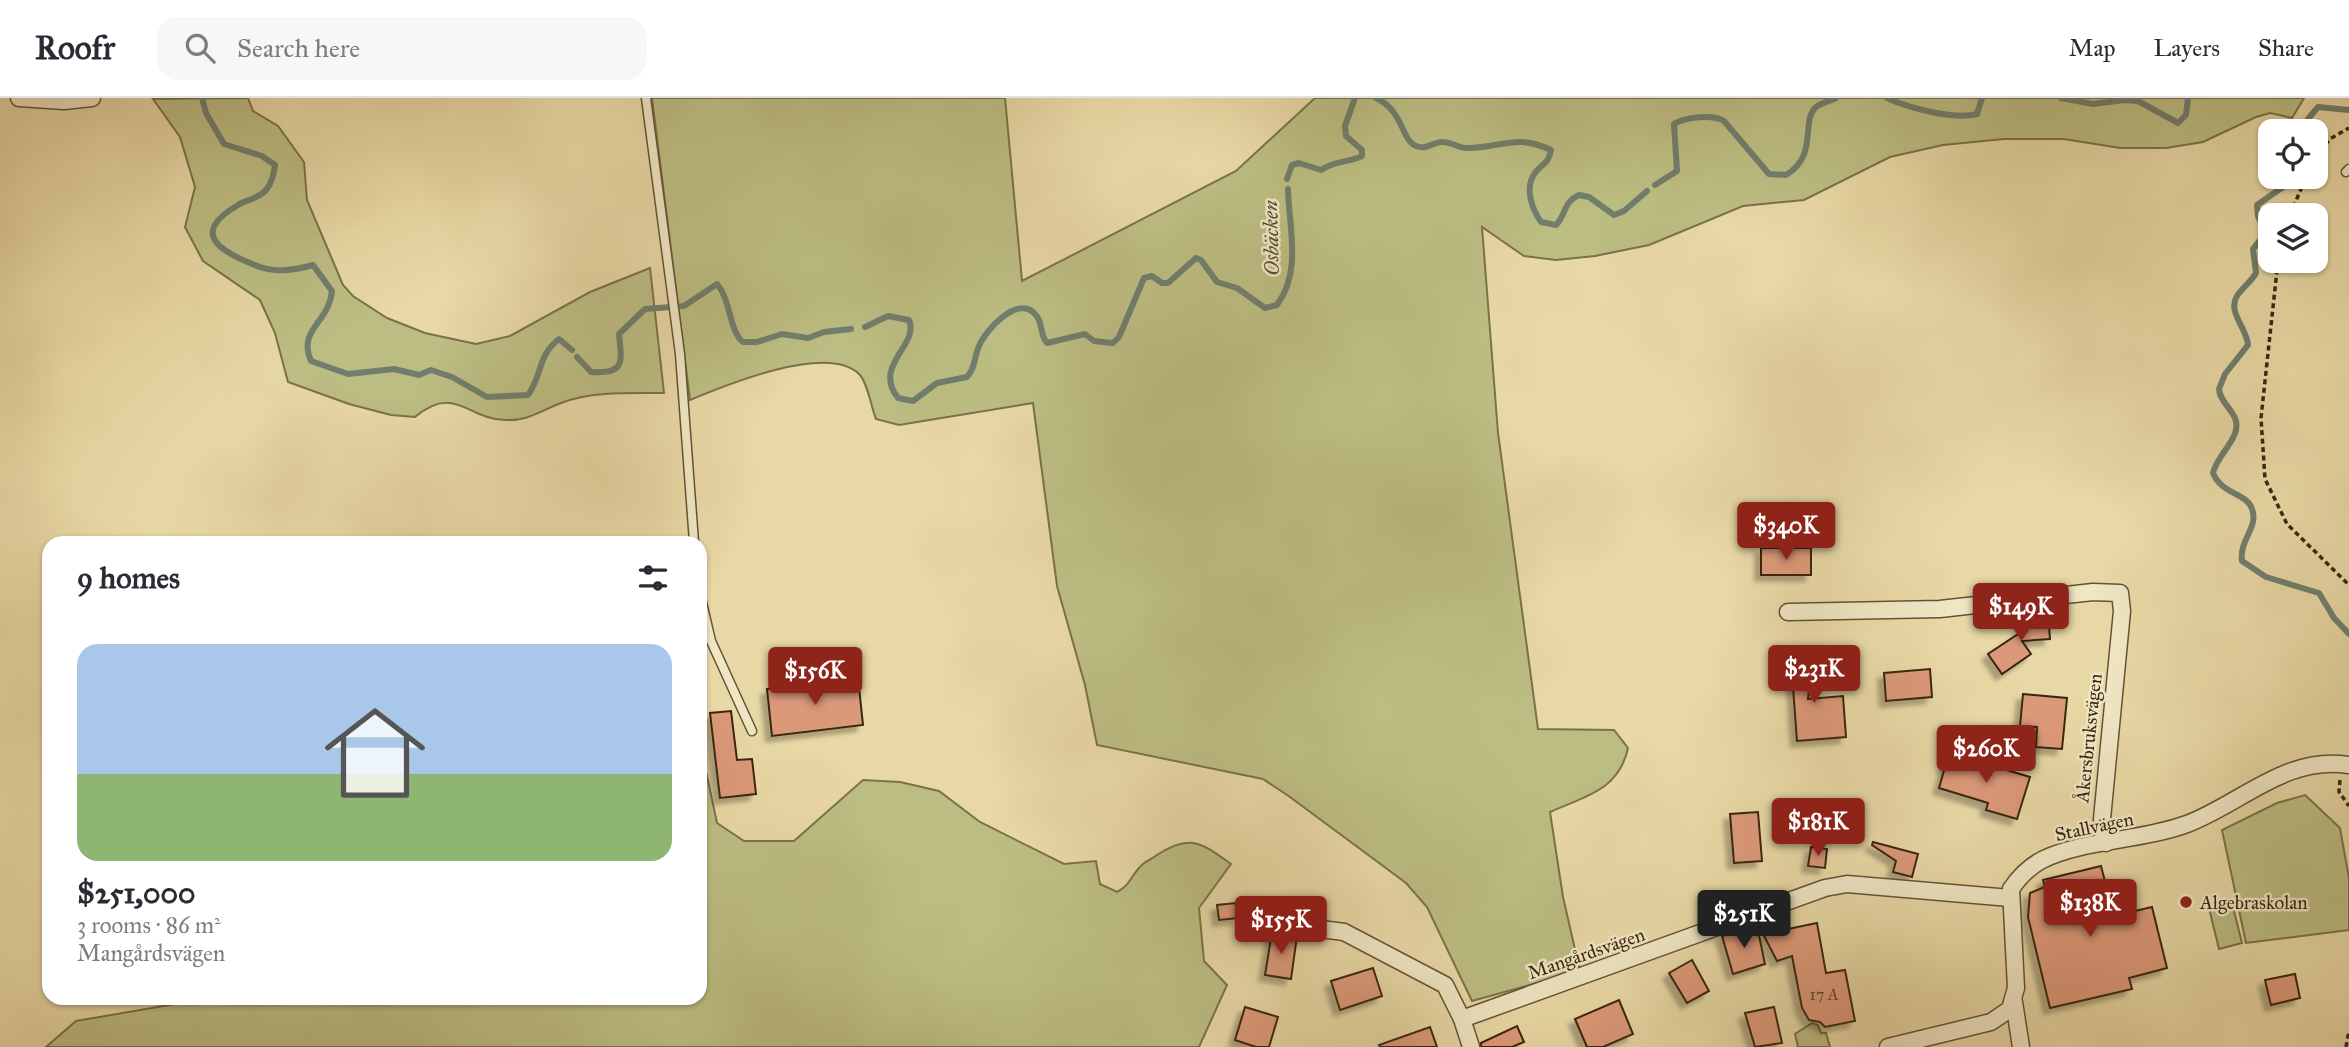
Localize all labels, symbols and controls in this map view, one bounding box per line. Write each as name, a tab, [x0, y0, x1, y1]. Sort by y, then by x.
search box	[157, 17, 647, 80]
text: Roofr	[35, 28, 115, 68]
icon: search	[181, 29, 219, 67]
text: Search here	[237, 32, 360, 64]
text: Map	[2069, 33, 2116, 63]
text: Layers	[2154, 33, 2220, 63]
text: Share	[2258, 33, 2314, 63]
map controls	[2258, 119, 2328, 273]
button: locate	[2258, 119, 2328, 189]
water label: Osbäcken	[1257, 200, 1285, 276]
button: layers	[2258, 203, 2328, 273]
pin: $340K	[1737, 503, 1835, 562]
text: $340K	[1753, 511, 1819, 539]
icon: filters	[634, 559, 672, 597]
text: 9 homes	[77, 560, 180, 596]
pin: $149K	[1972, 584, 2070, 643]
text: $149K	[1989, 592, 2053, 620]
pin: $231K	[1765, 646, 1863, 705]
pin: $156K	[766, 648, 864, 707]
text: $231K	[1784, 654, 1844, 682]
text: $156K	[784, 656, 846, 684]
street label: Åkersbruksvägen	[2070, 672, 2108, 805]
icon: home	[312, 690, 438, 816]
pin: $260K	[1937, 726, 2035, 785]
text: $260K	[1953, 734, 2019, 762]
pin: $181K	[1769, 798, 1867, 858]
text: $181K	[1788, 807, 1848, 835]
street label: Stallvägen	[2053, 807, 2136, 847]
text: $251,000	[77, 875, 196, 911]
pin: $138K	[2041, 880, 2139, 939]
text: $138K	[2060, 888, 2120, 916]
pin: $251K	[1695, 890, 1793, 950]
place label: Algebraskolan	[2199, 891, 2308, 915]
marker: Algebraskolan	[2178, 894, 2194, 910]
pin: $155K	[1232, 896, 1330, 956]
text: $251K	[1713, 899, 1775, 927]
text: $155K	[1251, 905, 1311, 933]
text: 3 rooms · 86 m²	[77, 911, 221, 939]
street label: Mangårdsvägen	[1525, 923, 1648, 985]
text: Mangårdsvägen	[77, 939, 225, 967]
house number: 17 A	[1809, 985, 1839, 1004]

